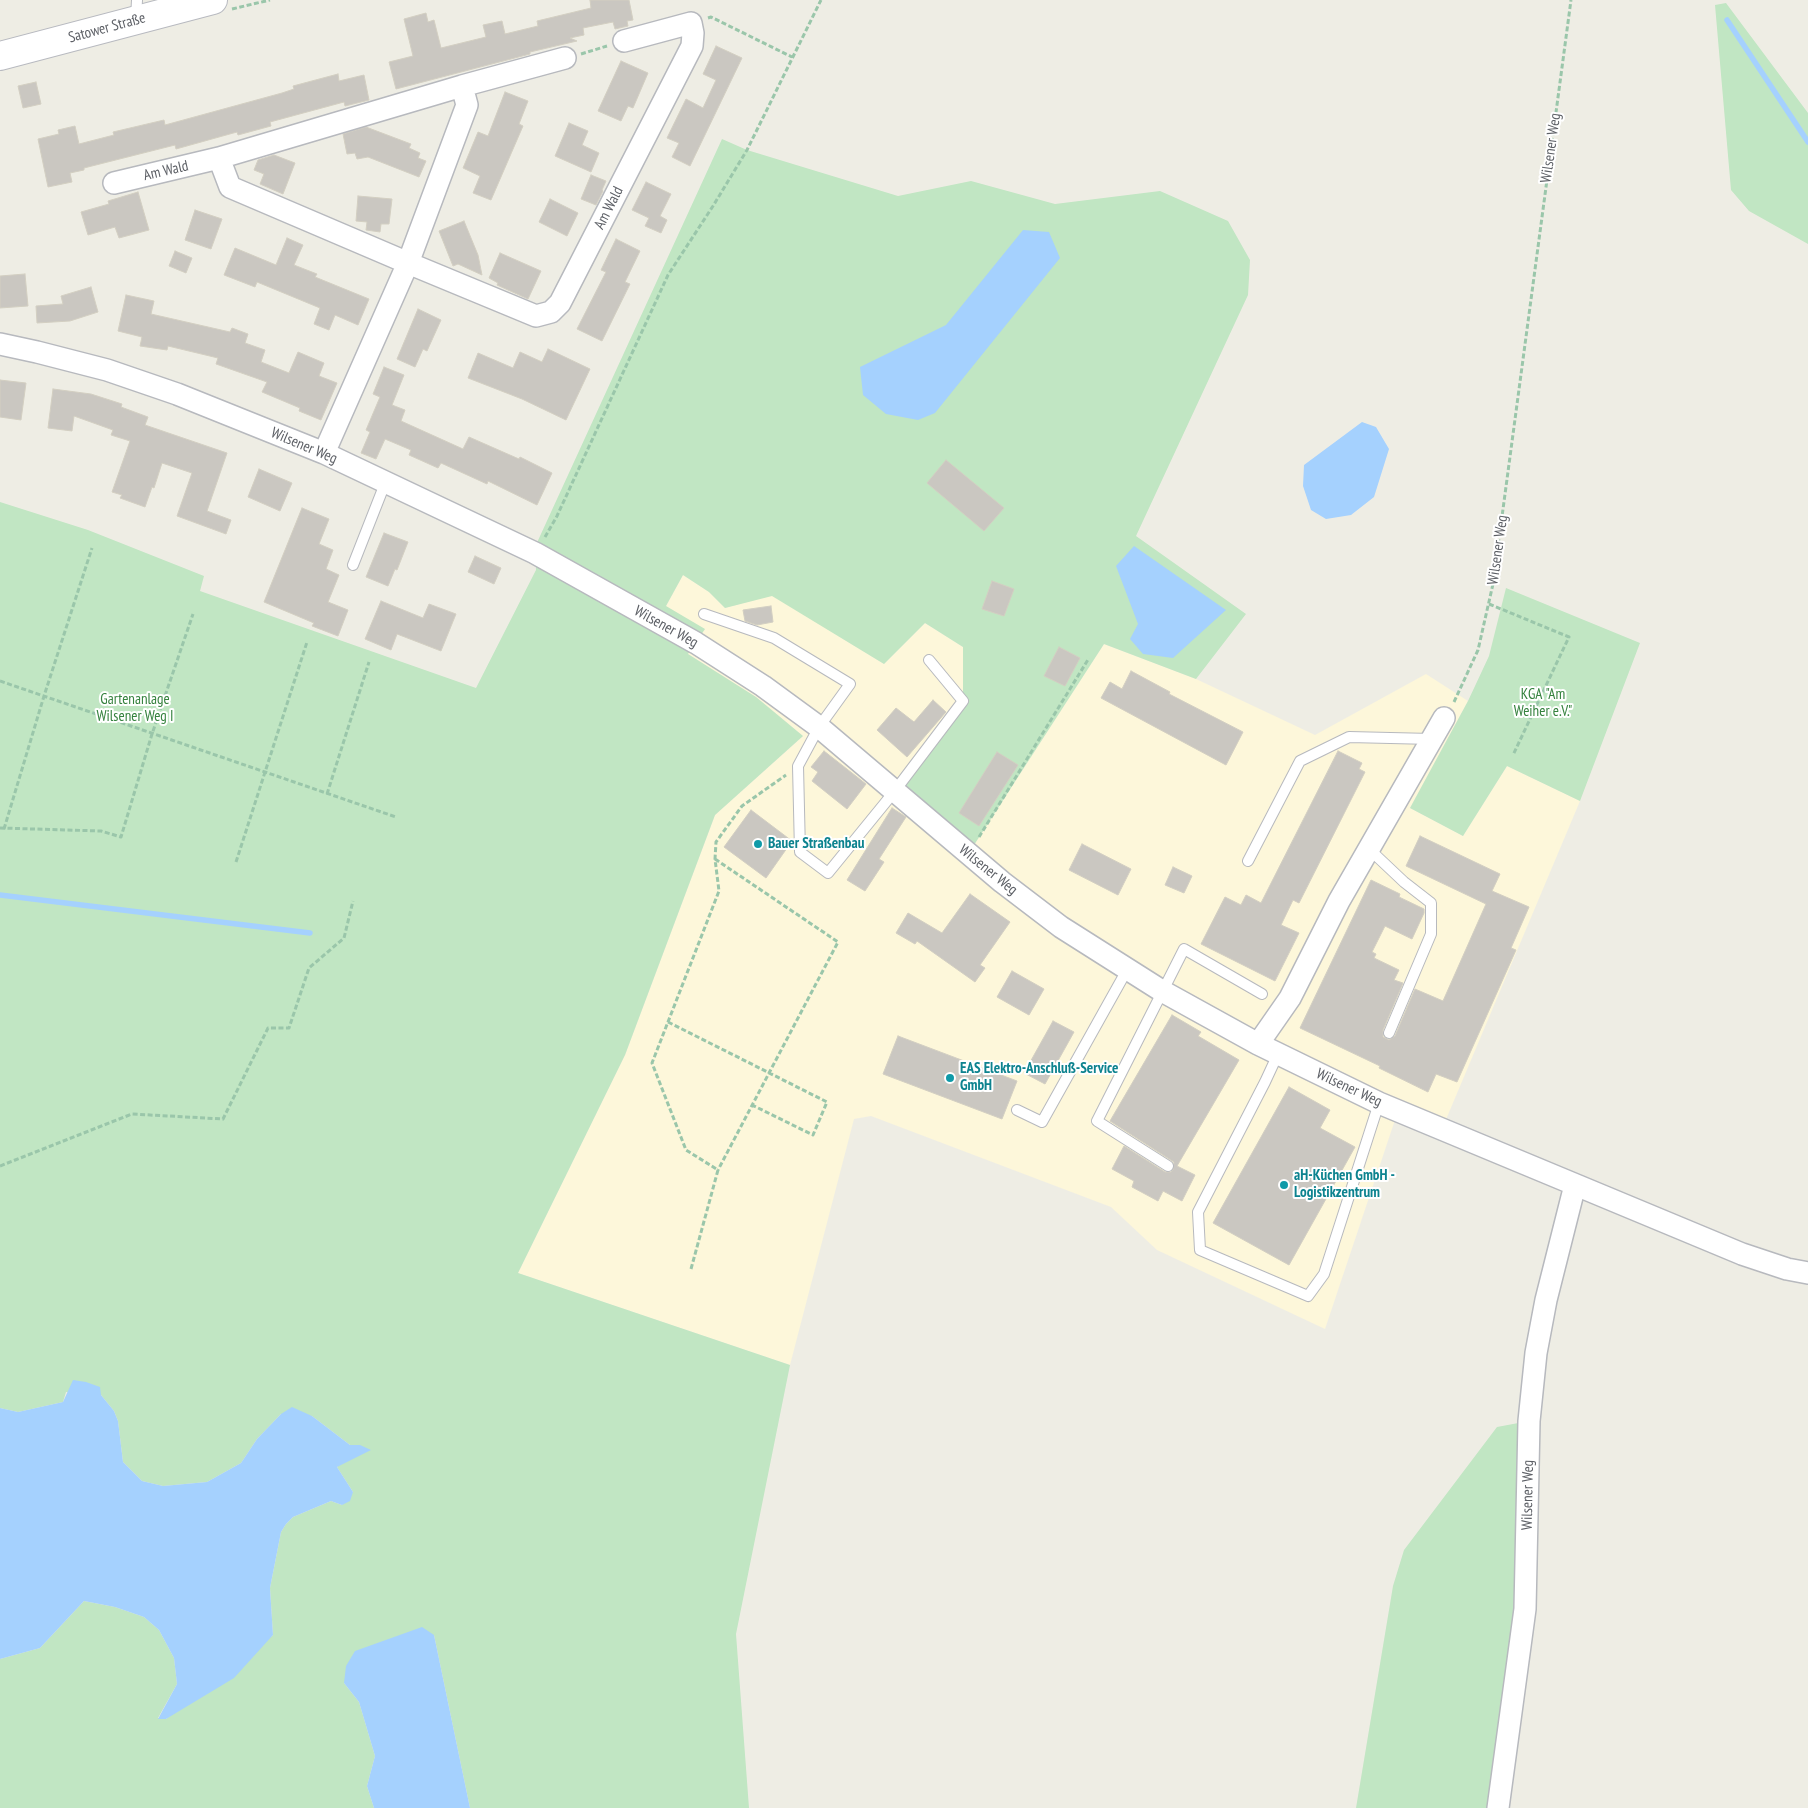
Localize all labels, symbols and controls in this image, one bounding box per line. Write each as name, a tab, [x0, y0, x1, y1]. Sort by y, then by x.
street label: Satower Straße	[66, 9, 148, 47]
street label: Wilsener Weg	[1537, 112, 1565, 184]
street label: Am Wald	[142, 157, 190, 185]
street label: Am Wald	[591, 184, 627, 232]
street label: Wilsener Weg	[268, 424, 340, 468]
street label: Wilsener Weg	[1484, 514, 1512, 586]
street label: Wilsener Weg	[631, 602, 701, 652]
park label: KGA "Am Weiher e.V."	[1514, 686, 1572, 721]
park label: Gartenanlage Wilsener Weg I	[97, 691, 173, 726]
place label: Bauer Straßenbau	[768, 835, 864, 853]
marker: Bauer Straßenbau	[752, 838, 764, 850]
street label: Wilsener Weg	[955, 841, 1021, 899]
place label: EAS Elektro-Anschluß-Service GmbH	[960, 1060, 1118, 1095]
street label: Wilsener Weg	[1313, 1065, 1385, 1111]
marker: EAS Elektro-Anschluß-Service GmbH	[944, 1072, 956, 1084]
place label: aH-Küchen GmbH - Logistikzentrum	[1294, 1167, 1395, 1202]
marker: aH-Küchen GmbH - Logistikzentrum	[1278, 1179, 1290, 1191]
street label: Wilsener Weg	[1518, 1460, 1538, 1530]

